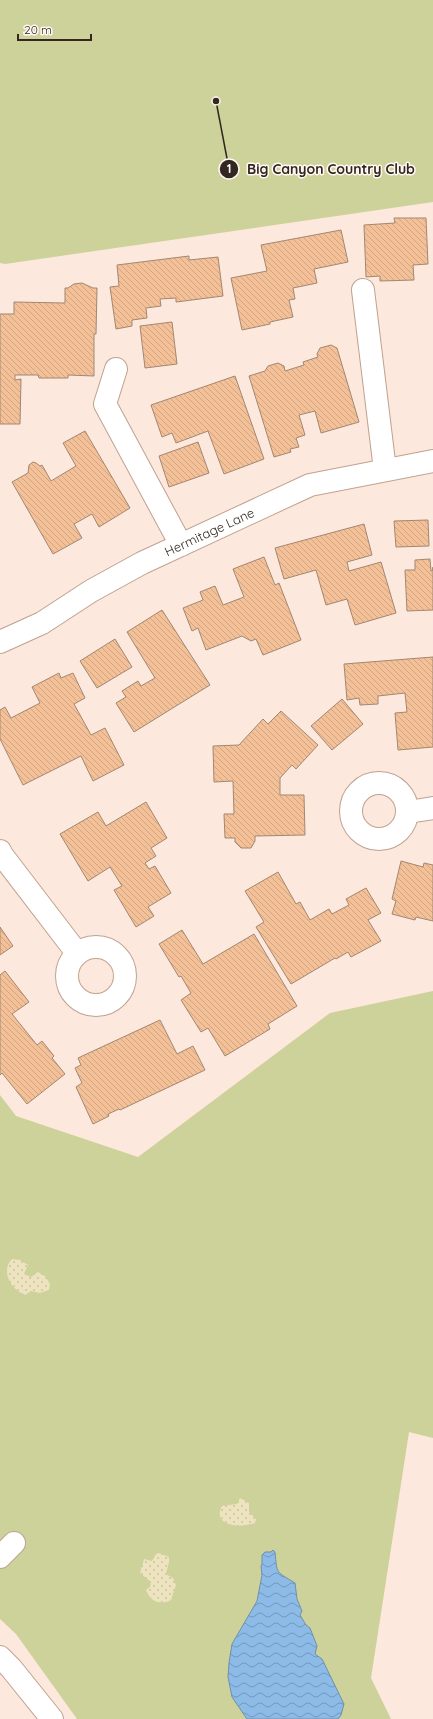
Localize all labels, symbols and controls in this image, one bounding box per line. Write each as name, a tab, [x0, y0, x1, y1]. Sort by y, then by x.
scale bar	[18, 16, 91, 42]
text: 20 m	[24, 22, 52, 37]
callout: Big Canyon Country Club	[219, 156, 423, 182]
text: Big Canyon Country Club	[247, 160, 415, 178]
text: 1	[227, 161, 231, 176]
street label: Hermitage Lane	[162, 504, 257, 559]

